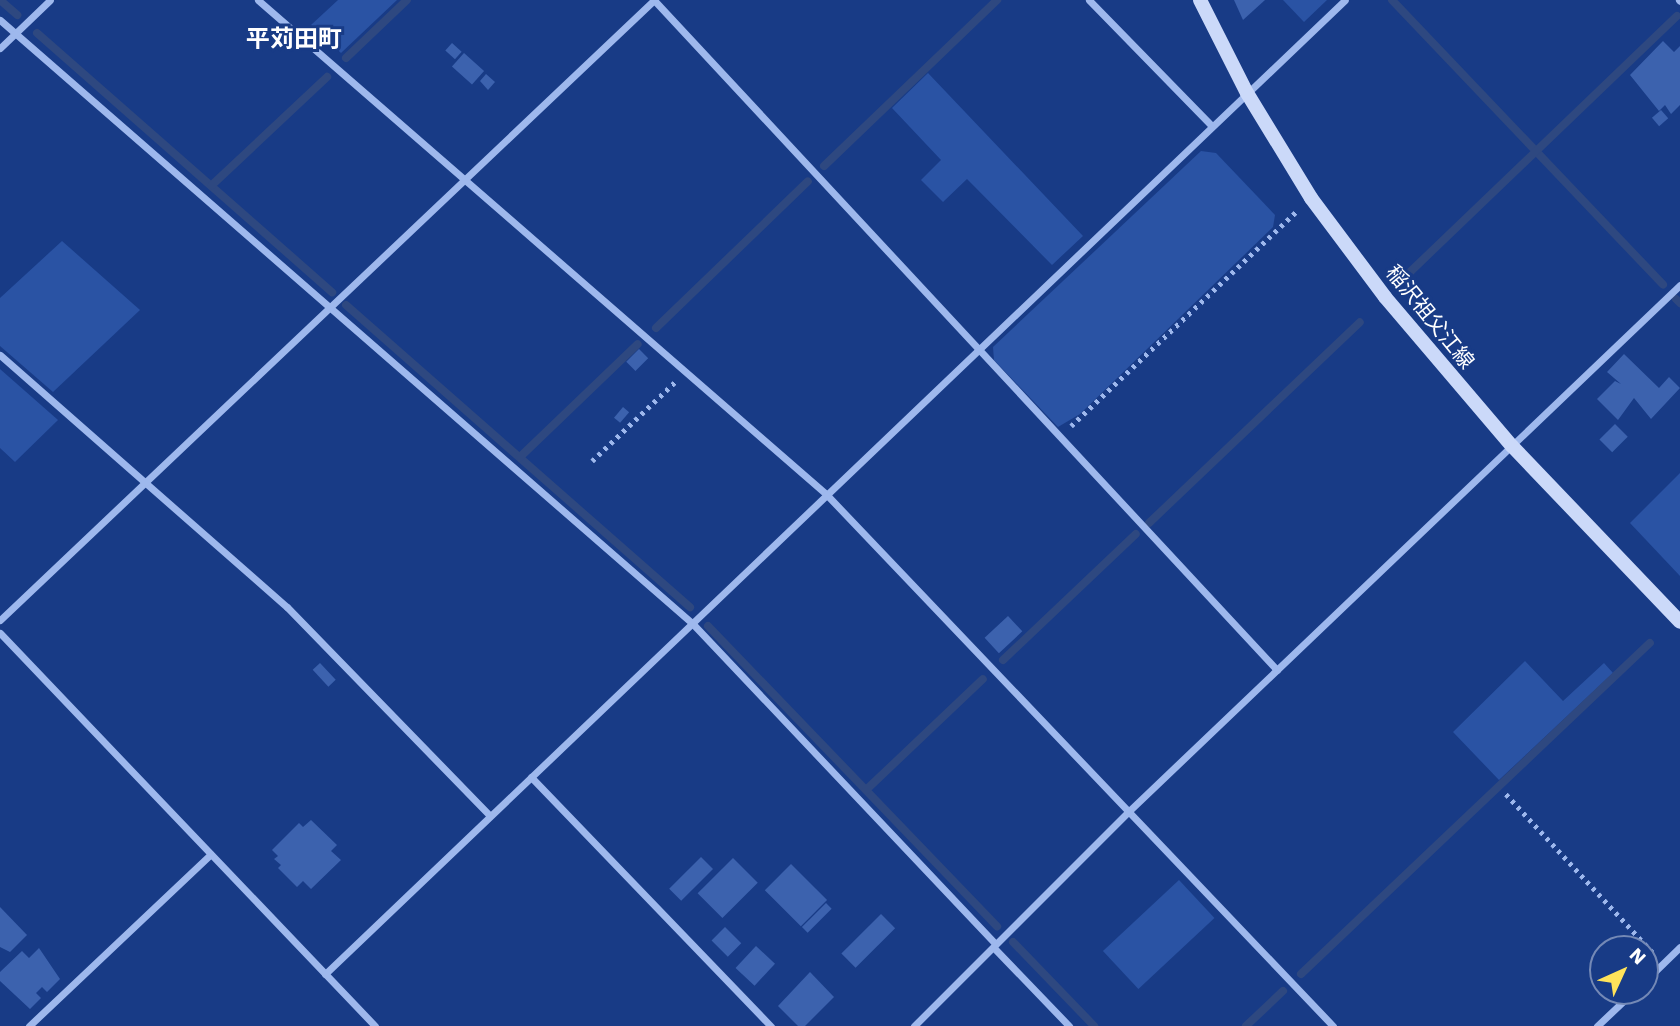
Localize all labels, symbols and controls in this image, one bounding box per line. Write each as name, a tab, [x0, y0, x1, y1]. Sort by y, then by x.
district label: 平苅田町	[246, 26, 342, 54]
street label: 稲沢祖父江線	[1381, 260, 1479, 374]
north arrow	[1589, 935, 1659, 1005]
text: N	[1625, 943, 1651, 969]

